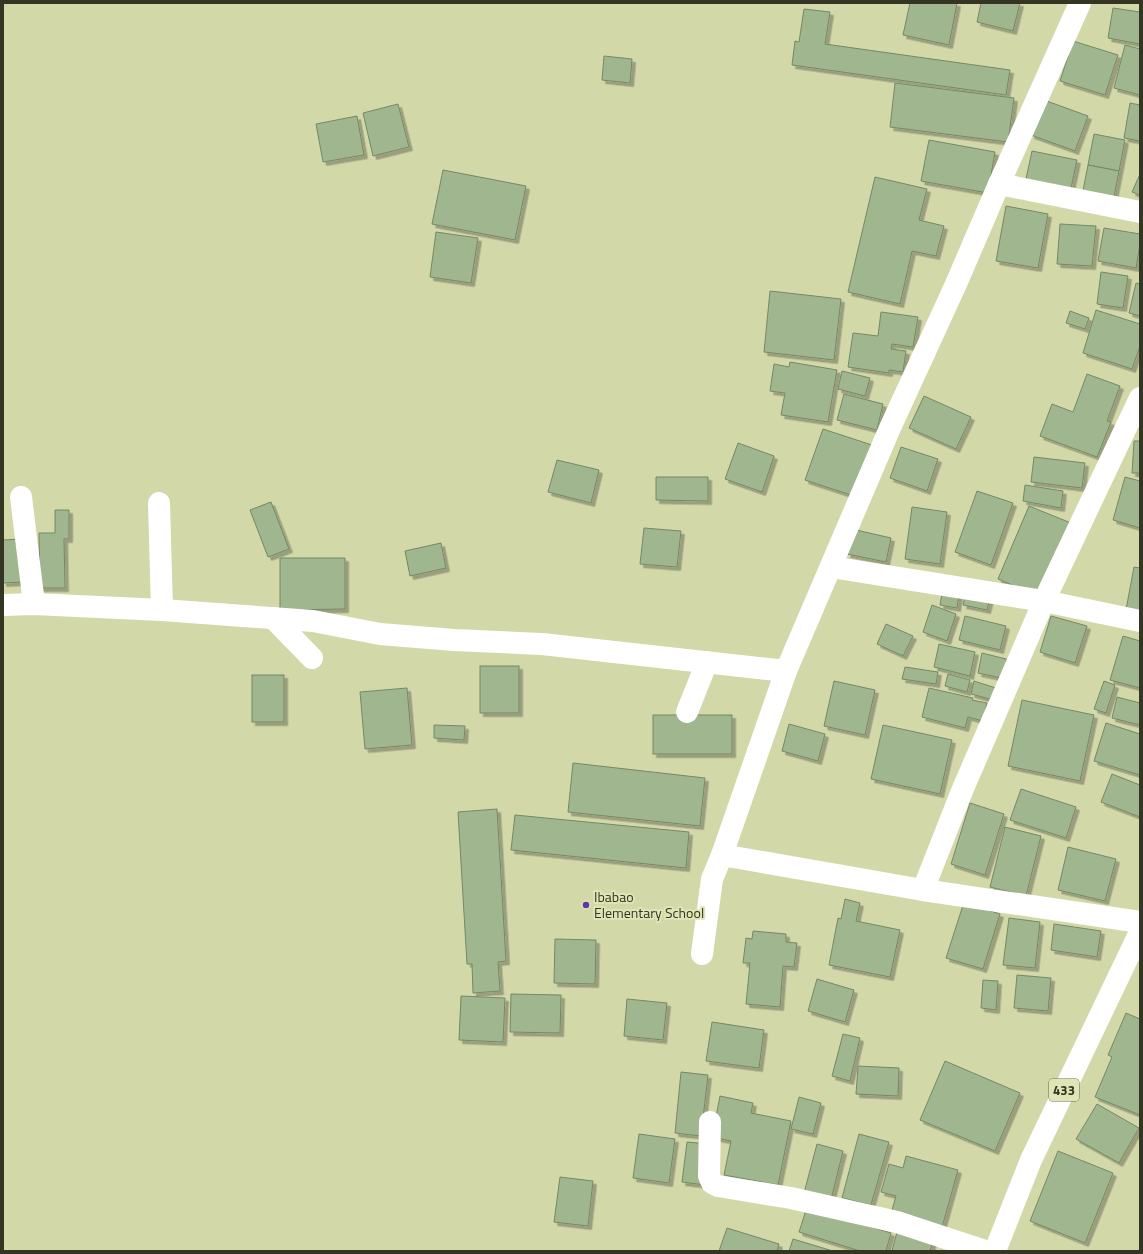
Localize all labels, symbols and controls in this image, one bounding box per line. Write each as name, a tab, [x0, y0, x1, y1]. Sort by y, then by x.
place label: Ibabao Elementary School	[594, 886, 704, 923]
marker: Ibabao Elementary School	[581, 900, 591, 910]
road number: 433	[1049, 1079, 1079, 1101]

